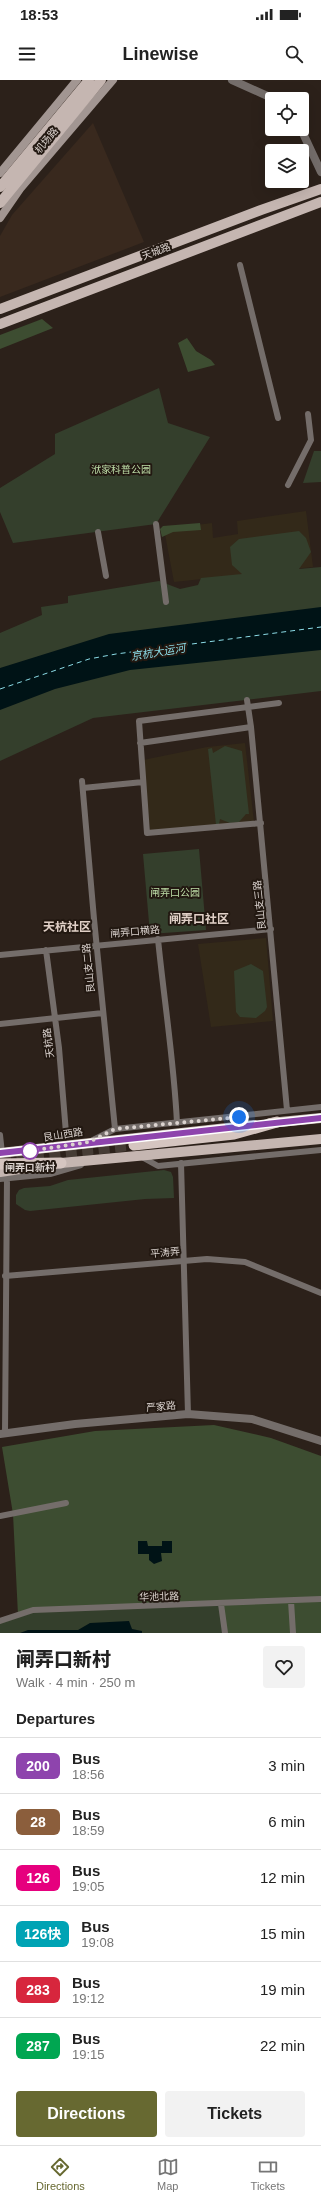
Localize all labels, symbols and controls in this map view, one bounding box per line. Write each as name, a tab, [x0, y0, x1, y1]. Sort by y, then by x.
text: 18:53	[20, 6, 58, 23]
icon: menu	[16, 43, 38, 65]
icon: search	[283, 43, 305, 65]
text: Linewise	[122, 44, 199, 64]
map controls	[265, 92, 309, 188]
button: locate	[265, 92, 309, 136]
street label: 机场路	[33, 125, 60, 155]
button: layers	[265, 144, 309, 188]
street label: 天城路	[140, 241, 172, 262]
park label: 洑家科普公园	[91, 464, 151, 475]
water label: 京杭大运河	[130, 641, 188, 662]
street label: 艮山支三路	[251, 880, 268, 930]
park label: 闸弄口公园	[150, 887, 200, 898]
district label: 闸弄口社区	[169, 912, 229, 926]
district label: 天杭社区	[43, 920, 91, 934]
street label: 闸弄口横路	[110, 924, 160, 939]
street label: 艮山支二路	[80, 943, 97, 993]
street label: 天杭路	[41, 1027, 56, 1058]
your location	[229, 1107, 249, 1127]
street label: 艮山西路	[42, 1126, 84, 1143]
marker: 闸弄口新村	[21, 1142, 39, 1160]
place label: 闸弄口新村	[5, 1161, 55, 1173]
street label: 平涛弄	[150, 1246, 180, 1259]
street label: 严家路	[146, 1400, 176, 1413]
street label: 华池北路	[139, 1590, 179, 1603]
button: heart	[263, 1646, 305, 1688]
text: 闸弄口新村	[16, 1649, 111, 1670]
text: Walk · 4 min · 250 m	[16, 1675, 135, 1690]
text: Departures	[16, 1710, 95, 1727]
text: Bus	[72, 1750, 100, 1767]
text: 3 min	[268, 1757, 305, 1774]
text: 200	[26, 1758, 50, 1774]
text: 18:56	[72, 1767, 105, 1782]
text: Bus	[72, 1806, 100, 1823]
text: 6 min	[268, 1813, 305, 1830]
text: 28	[30, 1814, 46, 1830]
text: 18:59	[72, 1823, 105, 1838]
text: Bus	[72, 1862, 100, 1879]
text: 12 min	[260, 1869, 305, 1886]
text: 126	[26, 1870, 50, 1886]
text: 19:05	[72, 1879, 105, 1894]
text: Bus	[81, 1918, 110, 1935]
text: 15 min	[260, 1925, 305, 1942]
text: 126快	[24, 1926, 61, 1942]
text: 19:08	[81, 1935, 114, 1950]
text: Bus	[72, 1974, 100, 1991]
text: 19 min	[260, 1981, 305, 1998]
text: 283	[26, 1982, 50, 1998]
text: 19:12	[72, 1991, 105, 2006]
text: Bus	[72, 2030, 100, 2047]
text: 22 min	[260, 2037, 305, 2054]
text: 287	[26, 2038, 50, 2054]
text: 19:15	[72, 2047, 105, 2062]
button: Directions	[16, 2091, 157, 2137]
button: Tickets	[165, 2091, 305, 2137]
tab: Directions	[36, 2156, 85, 2192]
tab: Map	[157, 2156, 179, 2192]
tab: Tickets	[251, 2156, 285, 2192]

